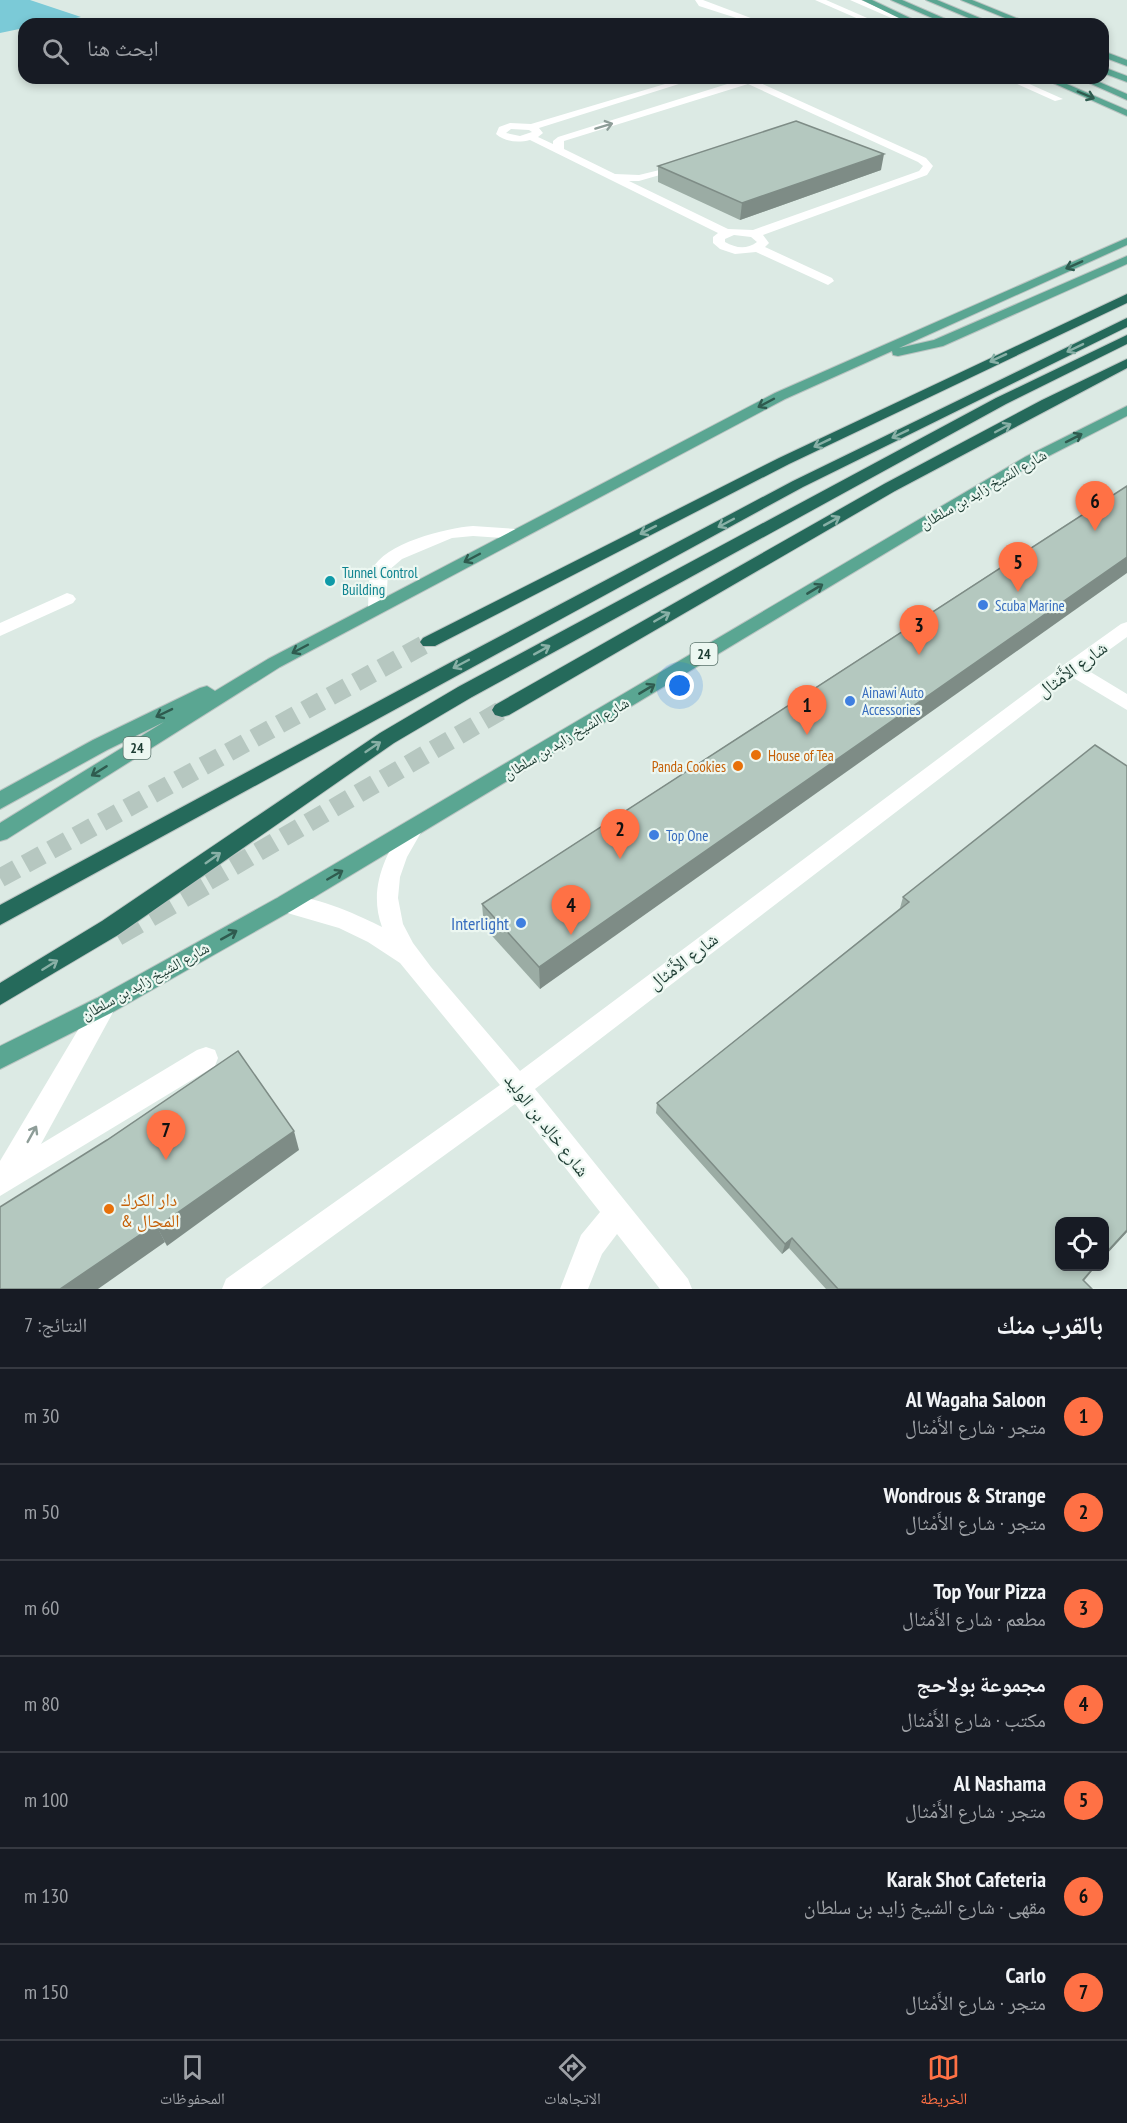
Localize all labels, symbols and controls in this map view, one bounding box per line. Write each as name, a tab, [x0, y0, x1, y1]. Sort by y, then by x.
search box	[18, 18, 1109, 84]
text: ابحث هنا	[87, 34, 159, 62]
icon: search	[39, 35, 72, 68]
one-way arrow	[1077, 90, 1095, 101]
one-way arrow	[594, 120, 613, 131]
one-way arrow	[1065, 260, 1083, 271]
one-way arrow	[1066, 342, 1084, 354]
one-way arrow	[989, 352, 1007, 364]
one-way arrow	[758, 397, 775, 409]
one-way arrow	[994, 422, 1011, 434]
one-way arrow	[891, 429, 909, 440]
one-way arrow	[1064, 431, 1082, 443]
one-way arrow	[814, 437, 832, 449]
street label: شارع الشيخ زايد بن سلطان	[916, 445, 1050, 534]
pin: 6	[1076, 482, 1114, 531]
one-way arrow	[822, 515, 840, 526]
one-way arrow	[718, 517, 735, 529]
one-way arrow	[639, 525, 657, 536]
pin: 5	[998, 542, 1038, 592]
one-way arrow	[464, 552, 481, 564]
place label: Tunnel Control Building	[342, 563, 418, 599]
marker: Tunnel Control Building	[323, 574, 337, 588]
one-way arrow	[806, 582, 823, 594]
place label: Scuba Marine	[995, 596, 1065, 615]
marker: Scuba Marine	[976, 598, 990, 612]
pin: 3	[900, 606, 938, 655]
one-way arrow	[653, 611, 670, 623]
street label: شارع الأَمْثال	[1032, 636, 1112, 702]
road number: 24	[690, 643, 718, 665]
one-way arrow	[291, 644, 309, 655]
one-way arrow	[533, 644, 551, 655]
one-way arrow	[453, 659, 471, 670]
your location	[665, 671, 694, 700]
one-way arrow	[638, 682, 655, 694]
place label: Ainawi Auto Accessories	[862, 683, 924, 719]
pin: 1	[788, 686, 826, 735]
street label: شارع الشيخ زايد بن سلطان	[500, 693, 633, 784]
marker: Ainawi Auto Accessories	[843, 694, 857, 708]
one-way arrow	[155, 708, 173, 720]
road number: 24	[124, 737, 150, 759]
one-way arrow	[365, 741, 381, 753]
place label: House of Tea	[768, 746, 834, 765]
marker: House of Tea	[749, 748, 763, 762]
place label: Panda Cookies	[652, 757, 726, 776]
marker: Panda Cookies	[731, 759, 745, 773]
one-way arrow	[91, 765, 108, 778]
pin: 2	[600, 810, 640, 859]
place label: Top One	[666, 826, 708, 845]
marker: Top One	[647, 828, 661, 842]
one-way arrow	[204, 852, 220, 864]
one-way arrow	[326, 868, 343, 880]
pin: 4	[552, 886, 590, 935]
place label: Interlight	[451, 912, 509, 935]
marker: Interlight	[514, 916, 528, 930]
street label: شارع الأَمْثال	[643, 927, 723, 995]
one-way arrow	[220, 929, 237, 941]
street label: شارع الشيخ زايد بن سلطان	[78, 938, 213, 1025]
one-way arrow	[41, 958, 58, 970]
street label: شارع خالِد بن الوليد	[500, 1069, 594, 1181]
pin: 7	[146, 1110, 186, 1160]
one-way arrow	[26, 1126, 38, 1143]
place label: دار الكرك & المحال	[121, 1188, 179, 1232]
marker: دار الكرك & المحال	[102, 1202, 116, 1216]
map controls	[1055, 1217, 1109, 1271]
button: locate	[1055, 1217, 1109, 1271]
text: بالقرب منك	[996, 1308, 1103, 1341]
text: النتائج: 7	[24, 1312, 87, 1338]
text: Al Wagaha Saloon	[906, 1385, 1046, 1413]
text: 30 m	[24, 1403, 59, 1429]
text: 1	[1079, 1403, 1088, 1429]
text: متجر · شارع الأَمْثال	[905, 1414, 1046, 1440]
text: Wondrous & Strange	[884, 1481, 1046, 1509]
text: 50 m	[24, 1499, 59, 1525]
text: 2	[1079, 1499, 1088, 1525]
text: متجر · شارع الأَمْثال	[905, 1510, 1046, 1536]
text: Top Your Pizza	[934, 1577, 1046, 1605]
text: 60 m	[24, 1595, 59, 1621]
text: 3	[1079, 1595, 1088, 1621]
text: مطعم · شارع الأَمْثال	[902, 1606, 1046, 1632]
text: مجموعة بولاحج	[916, 1670, 1046, 1698]
text: 80 m	[24, 1691, 59, 1717]
text: 4	[1079, 1691, 1088, 1717]
text: مكتب · شارع الأَمْثال	[901, 1707, 1046, 1733]
text: Al Nashama	[954, 1769, 1046, 1797]
text: 100 m	[24, 1787, 68, 1813]
text: 5	[1079, 1787, 1088, 1813]
text: متجر · شارع الأَمْثال	[905, 1798, 1046, 1824]
text: Karak Shot Cafeteria	[887, 1865, 1046, 1893]
text: 130 m	[24, 1883, 68, 1909]
text: 6	[1079, 1883, 1088, 1909]
text: مقهى · شارع الشيخ زايد بن سلطان	[804, 1894, 1046, 1920]
text: Carlo	[1005, 1961, 1046, 1989]
text: 150 m	[24, 1979, 68, 2005]
text: 7	[1079, 1979, 1088, 2005]
text: متجر · شارع الأَمْثال	[905, 1990, 1046, 2016]
tab: المحفوظات	[160, 2051, 225, 2114]
tab: الاتجاهات	[544, 2051, 601, 2114]
tab: الخريطة	[920, 2051, 967, 2114]

